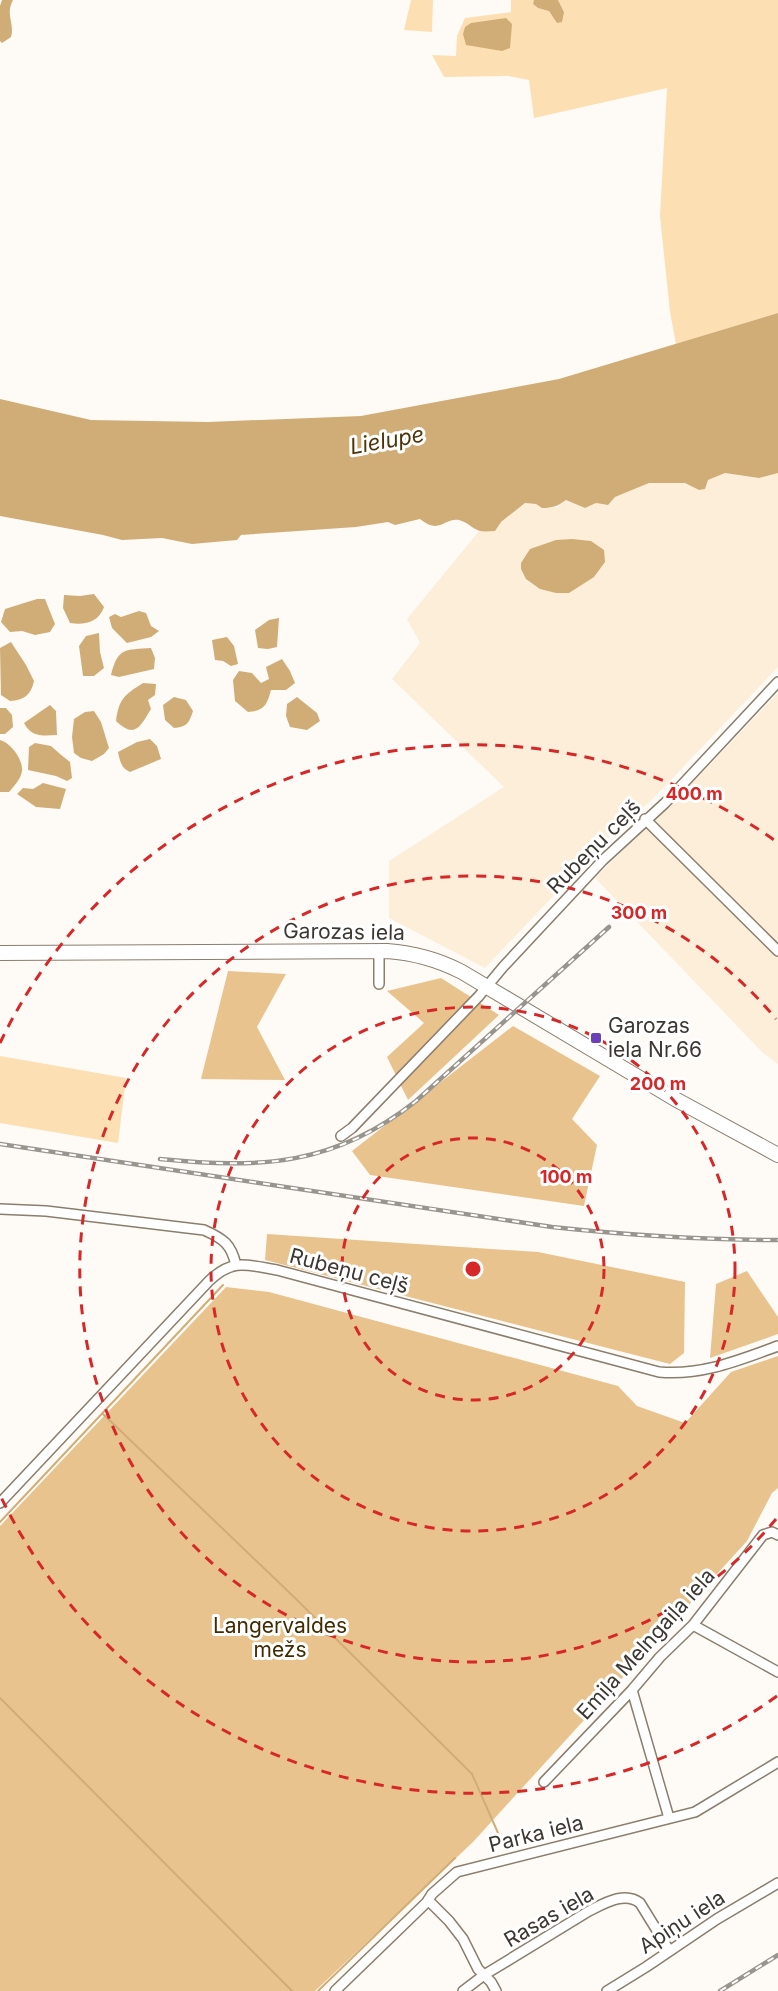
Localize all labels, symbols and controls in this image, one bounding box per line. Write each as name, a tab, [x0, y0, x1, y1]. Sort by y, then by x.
water label: Lielupe	[348, 421, 426, 459]
text: 400 m	[665, 783, 723, 804]
street label: Rubeņu ceļš	[542, 795, 646, 899]
text: 300 m	[611, 902, 667, 923]
street label: Garozas iela	[283, 918, 405, 945]
place label: Garozas iela Nr.66	[608, 1013, 702, 1062]
marker: Garozas iela Nr.66	[589, 1031, 603, 1045]
text: 200 m	[630, 1073, 686, 1094]
text: 100 m	[540, 1166, 592, 1187]
street label: Rubeņu ceļš	[287, 1243, 411, 1299]
centre of rings	[463, 1259, 483, 1279]
street label: Emiļa Melngaiļa iela	[571, 1563, 721, 1725]
park label: Langervaldes mežs	[213, 1613, 347, 1662]
street label: Parka iela	[486, 1810, 586, 1857]
street label: Rasas iela	[500, 1881, 598, 1952]
street label: Apiņu iela	[634, 1885, 730, 1959]

